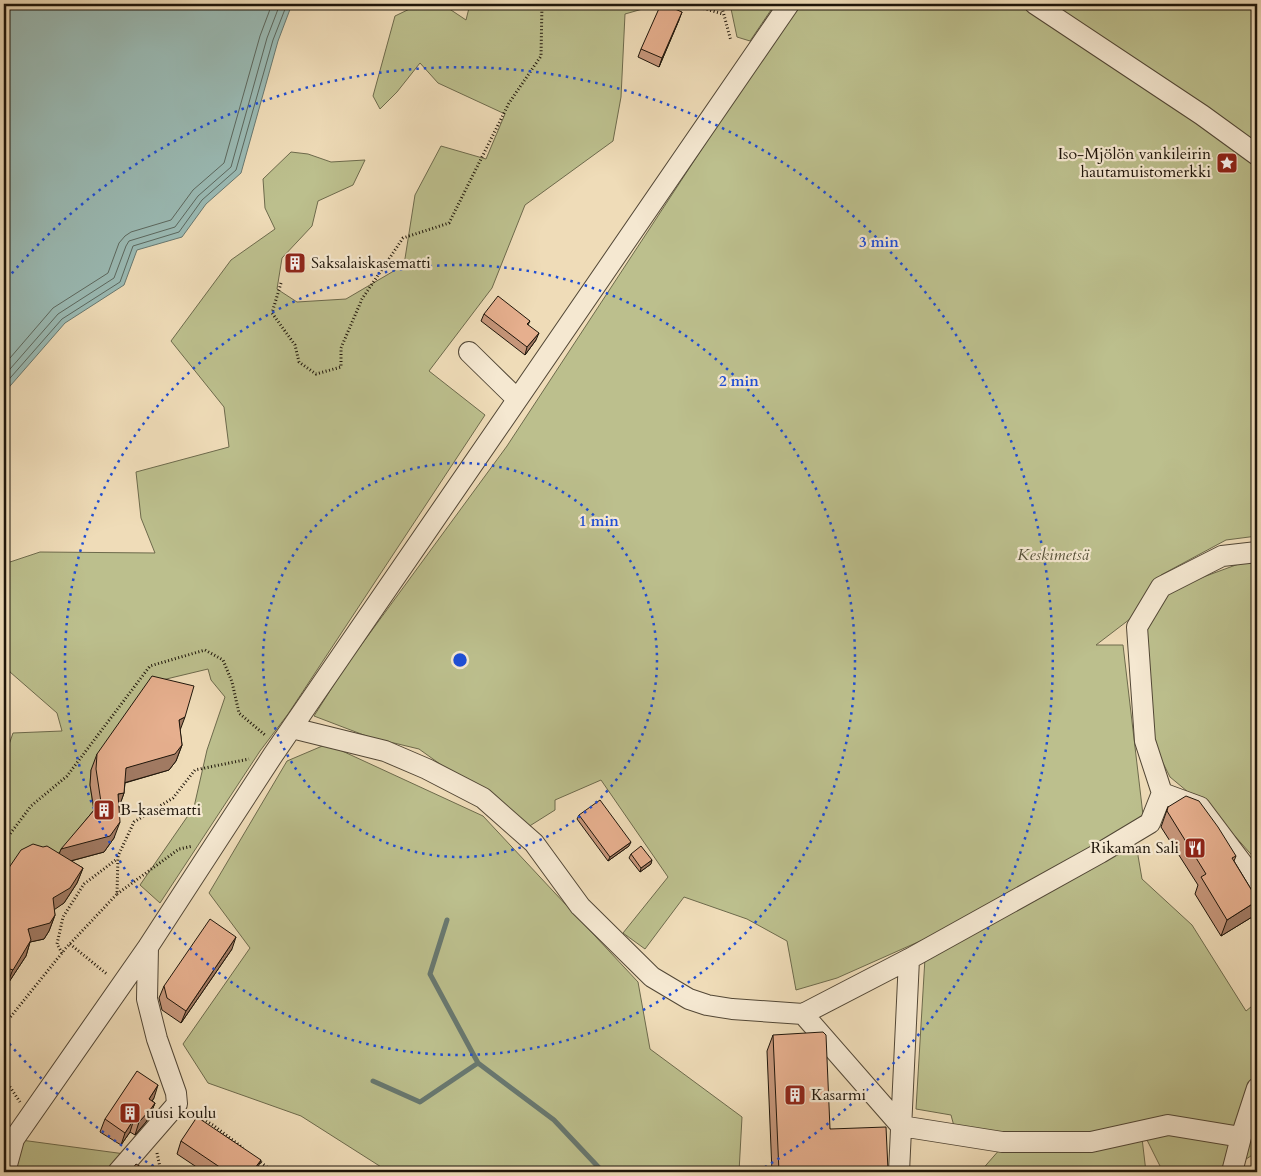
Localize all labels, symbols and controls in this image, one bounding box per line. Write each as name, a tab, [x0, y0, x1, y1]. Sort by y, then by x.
place label: Iso-Mjölön vankileirin hautamuistomerkki	[1058, 143, 1211, 183]
place icon: Iso-Mjölön vankileirin hautamuistomerkki	[1215, 151, 1239, 175]
text: 3 min	[859, 232, 899, 252]
building icon: Saksalaiskasematti	[283, 251, 307, 275]
place label: Saksalaiskasematti	[311, 252, 431, 274]
text: 2 min	[719, 371, 759, 391]
text: 1 min	[579, 511, 619, 531]
park label: Keskimetsä	[1017, 544, 1090, 566]
centre of rings	[451, 651, 469, 669]
building icon: B-kasematti	[92, 798, 116, 822]
place label: B-kasematti	[120, 799, 202, 821]
restaurant icon: Rikaman Sali	[1183, 836, 1207, 860]
place label: Rikaman Sali	[1091, 837, 1179, 859]
building icon: Kasarmi	[783, 1083, 807, 1107]
place label: Kasarmi	[811, 1084, 866, 1106]
building icon: uusi koulu	[118, 1101, 142, 1125]
place label: uusi koulu	[146, 1102, 217, 1124]

